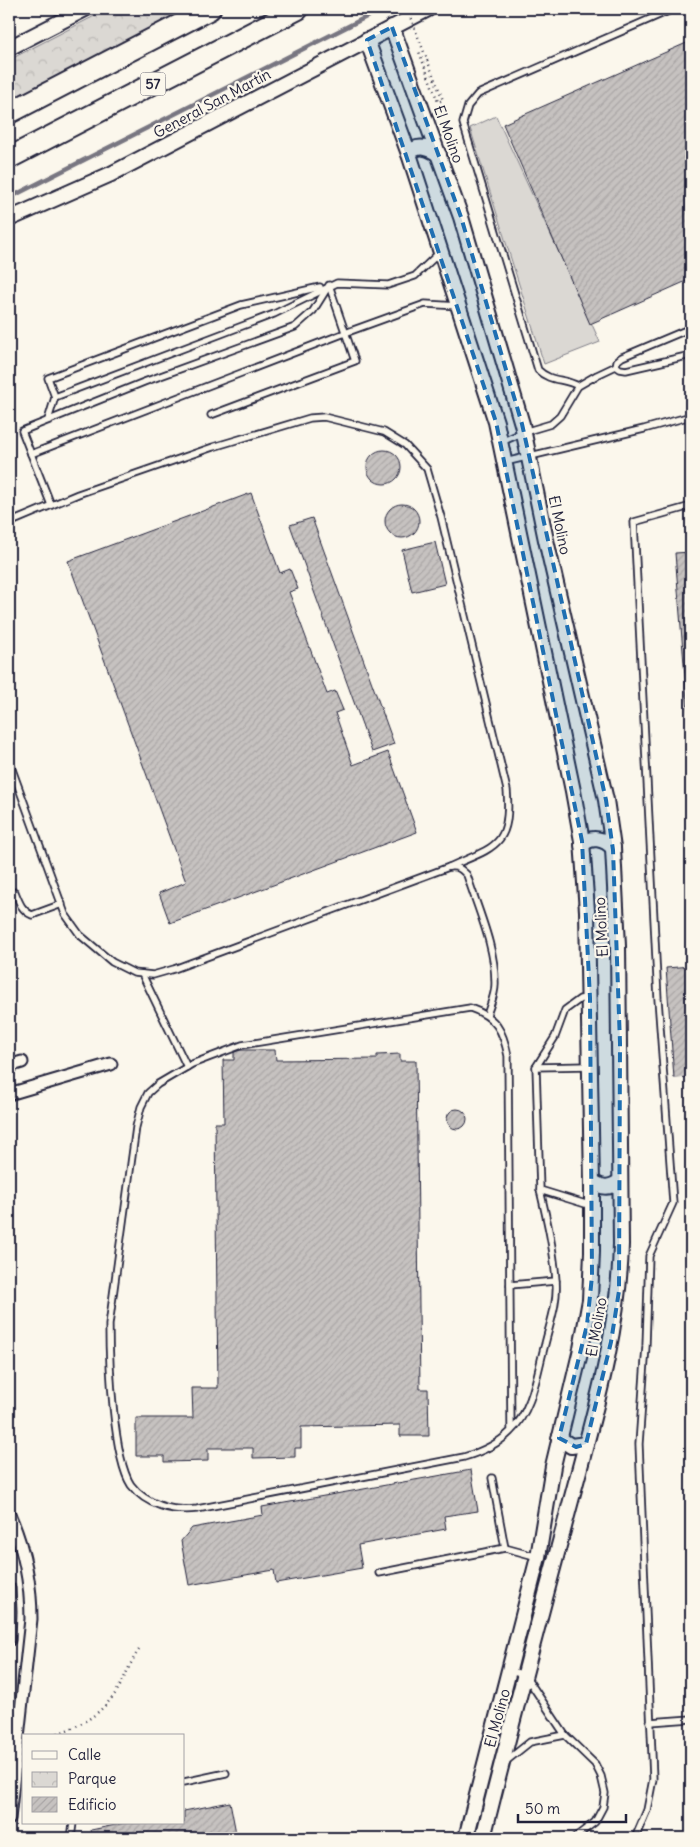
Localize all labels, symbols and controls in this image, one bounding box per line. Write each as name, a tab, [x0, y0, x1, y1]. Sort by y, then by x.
street label: General San Martín	[150, 64, 274, 142]
road number: 57	[140, 72, 166, 96]
street label: El Molino	[430, 103, 468, 165]
street label: El Molino	[544, 494, 576, 556]
street label: El Molino	[590, 897, 612, 957]
street label: El Molino	[581, 1296, 611, 1358]
street label: El Molino	[480, 1687, 514, 1749]
legend	[22, 1734, 185, 1824]
text: Calle	[68, 1745, 101, 1764]
text: Parque	[68, 1769, 116, 1788]
scale bar	[518, 1792, 625, 1824]
text: Edificio	[68, 1795, 116, 1814]
text: 50 m	[525, 1799, 560, 1818]

